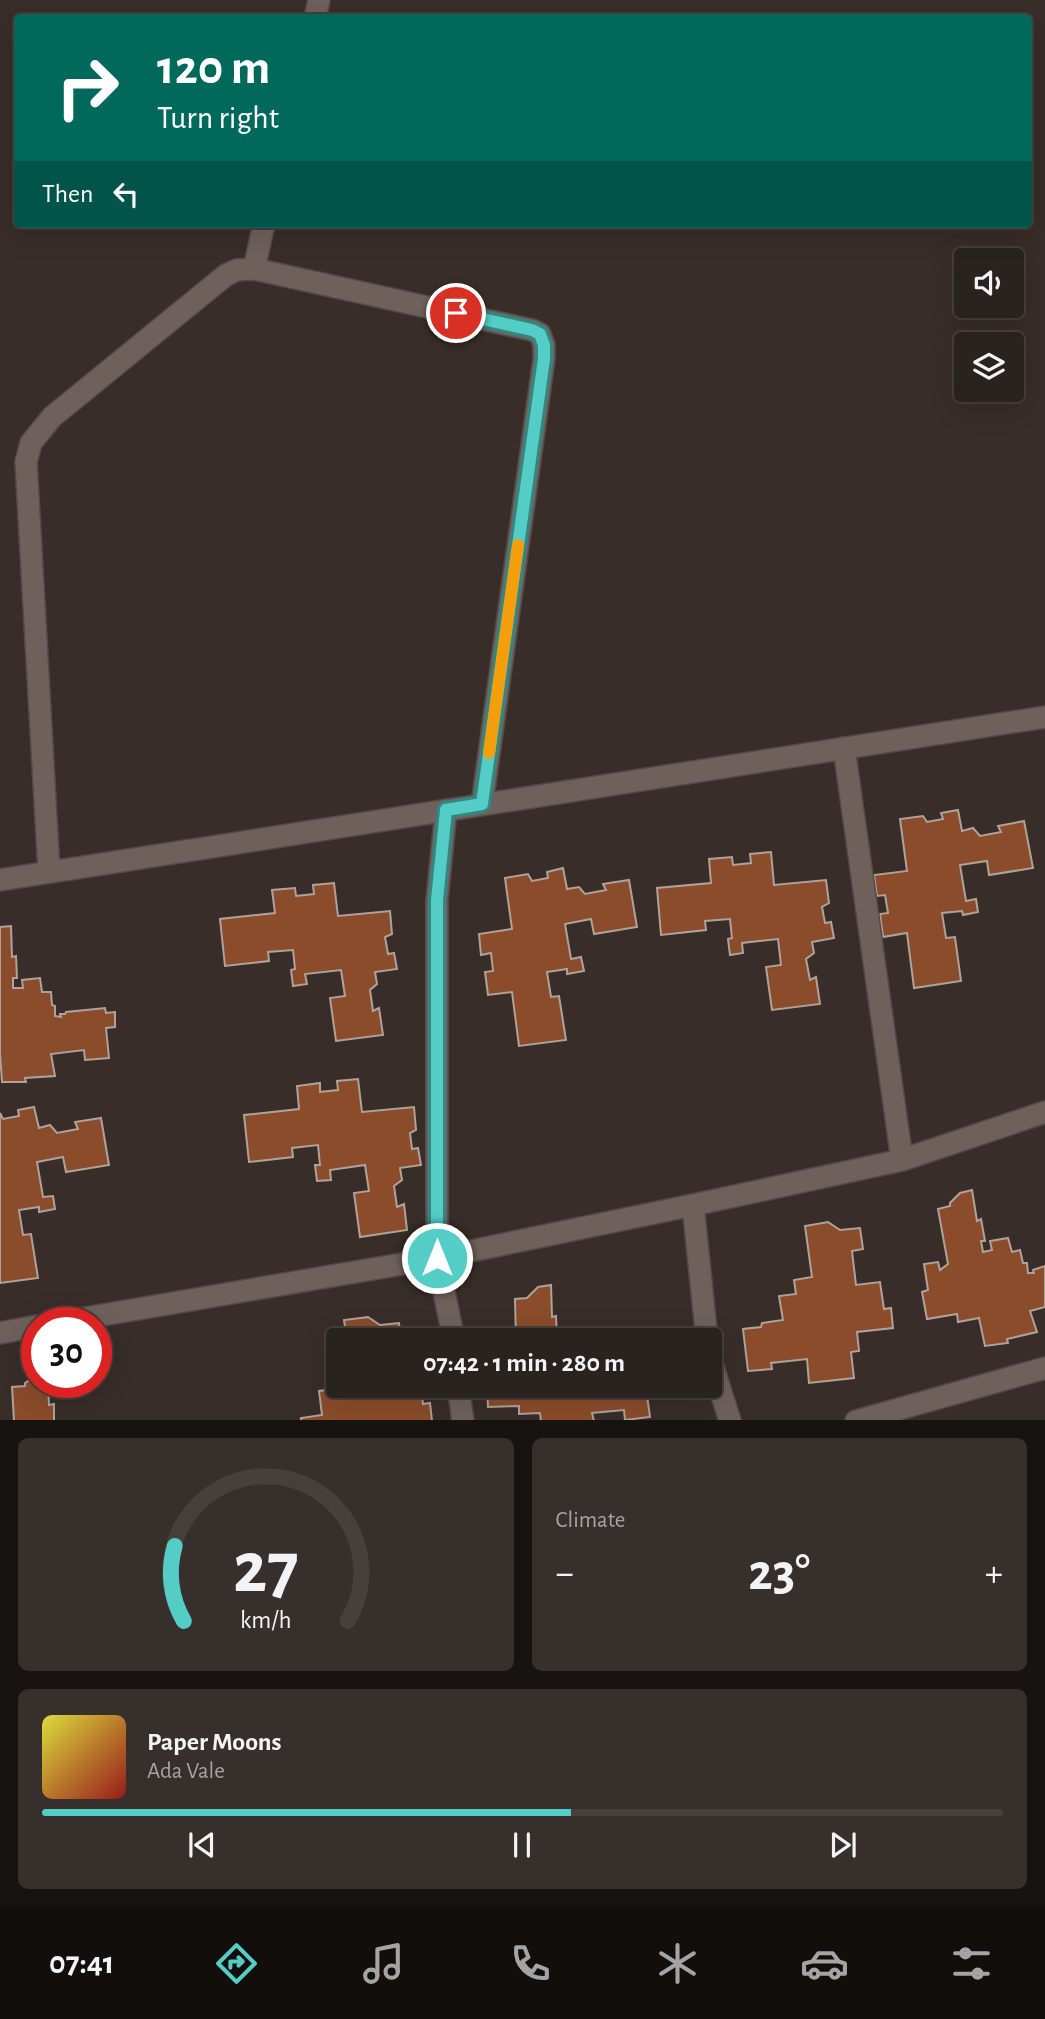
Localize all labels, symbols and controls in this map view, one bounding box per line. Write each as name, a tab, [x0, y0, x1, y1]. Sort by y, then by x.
icon: right	[42, 42, 133, 133]
text: 120 m	[157, 44, 270, 93]
text: Turn right	[157, 102, 279, 134]
icon: left	[107, 175, 145, 213]
text: Then	[42, 181, 93, 207]
map controls	[954, 248, 1024, 402]
button: sound	[954, 248, 1024, 318]
pin	[426, 283, 486, 343]
icon: arrive	[437, 294, 475, 332]
button: layers	[954, 332, 1024, 402]
position arrow	[400, 1221, 474, 1295]
speed limit sign: 30	[21, 1307, 112, 1398]
text: 07:42 · 1 min · 280 m	[423, 1350, 625, 1376]
text: Climate	[556, 1509, 625, 1532]
text: 27	[233, 1533, 299, 1606]
text: 23°	[748, 1547, 810, 1599]
text: −	[556, 1555, 574, 1593]
text: +	[985, 1555, 1003, 1593]
text: km/h	[240, 1607, 292, 1632]
text: Paper Moons	[147, 1729, 282, 1755]
text: Ada Vale	[147, 1760, 225, 1783]
icon: previous	[183, 1826, 221, 1864]
icon: pause	[503, 1826, 541, 1864]
icon: next	[824, 1826, 862, 1864]
icon: directions	[212, 1939, 261, 1988]
icon: music	[359, 1939, 408, 1988]
icon: phone	[506, 1939, 555, 1988]
icon: climate	[653, 1939, 702, 1988]
icon: car	[800, 1939, 849, 1988]
icon: filters	[947, 1939, 996, 1988]
text: 07:41	[49, 1947, 114, 1979]

